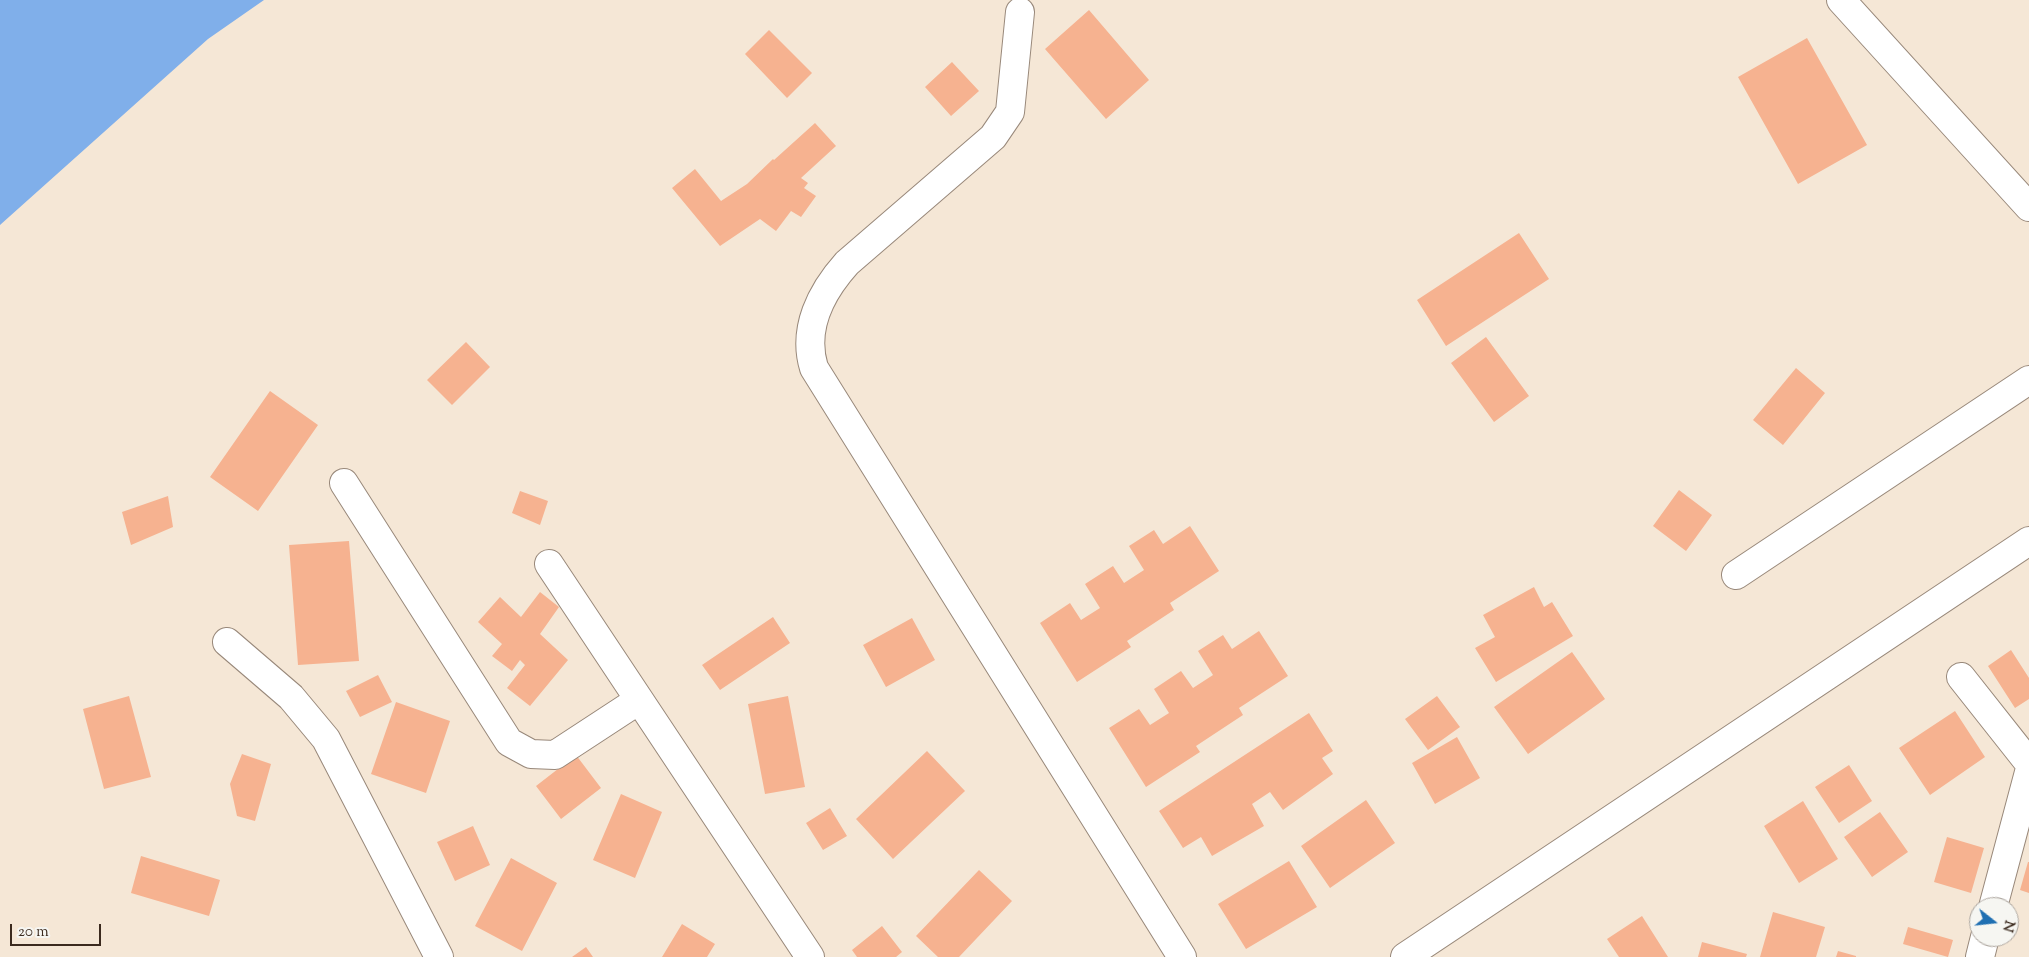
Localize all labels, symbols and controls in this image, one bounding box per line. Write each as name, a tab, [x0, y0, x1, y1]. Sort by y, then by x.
north arrow	[1969, 897, 2019, 947]
scale bar	[12, 914, 104, 946]
text: N	[1996, 918, 2019, 934]
text: 20 m	[18, 922, 49, 943]

